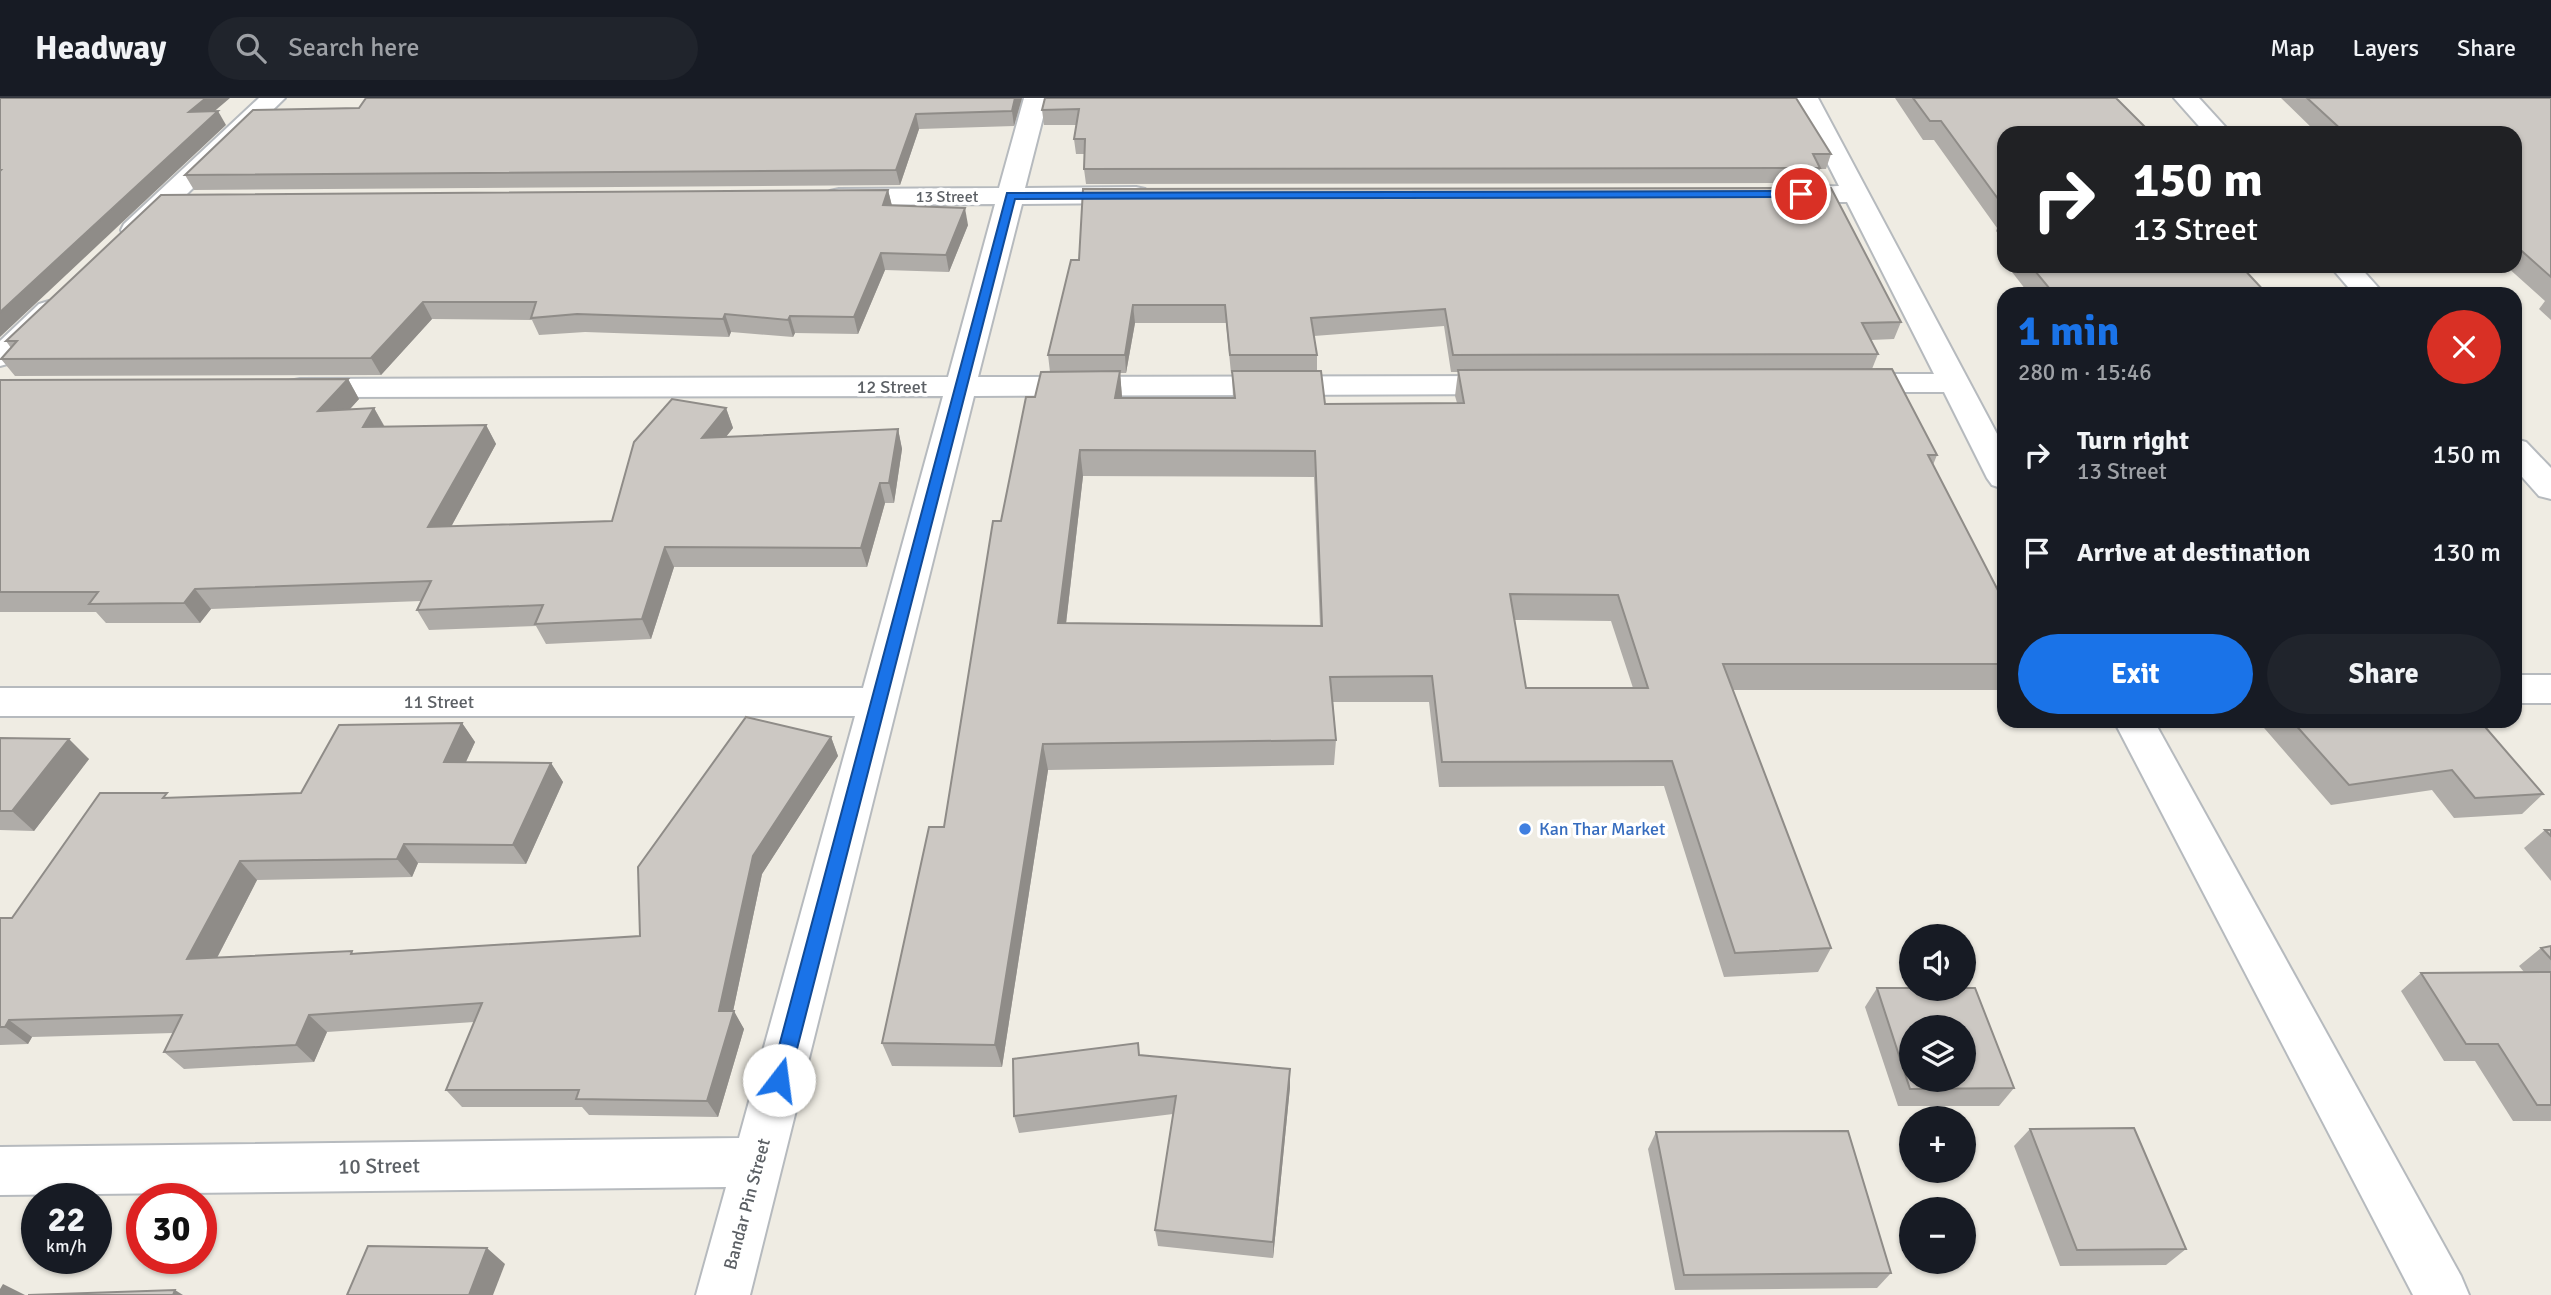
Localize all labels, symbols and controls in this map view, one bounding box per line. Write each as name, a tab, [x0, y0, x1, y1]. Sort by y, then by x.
search box	[208, 17, 698, 80]
text: Headway	[35, 28, 166, 69]
icon: search	[232, 29, 270, 67]
text: Search here	[288, 32, 419, 64]
text: Map	[2270, 33, 2315, 63]
text: Layers	[2353, 33, 2419, 63]
text: Share	[2457, 33, 2516, 63]
text: 150 m	[2133, 150, 2263, 210]
icon: right	[2018, 154, 2109, 245]
pin	[1771, 164, 1831, 224]
icon: arrive	[1782, 175, 1820, 213]
street label: 13 Street	[916, 187, 979, 207]
text: 13 Street	[2133, 210, 2258, 249]
text: 1 min	[2018, 306, 2119, 357]
button: close	[2427, 310, 2501, 384]
text: 280 m · 15:46	[2018, 358, 2152, 387]
street label: 12 Street	[857, 376, 927, 398]
text: Turn right	[2077, 425, 2189, 457]
icon: right	[2018, 436, 2056, 474]
text: 150 m	[2432, 439, 2501, 471]
text: 13 Street	[2077, 457, 2167, 486]
icon: arrive	[2018, 534, 2056, 572]
text: Arrive at destination	[2077, 537, 2310, 569]
text: 130 m	[2432, 537, 2501, 569]
button: Exit	[2018, 634, 2253, 714]
button: Share	[2267, 634, 2501, 714]
street label: 11 Street	[404, 691, 474, 713]
place label: Kan Thar Market	[1539, 818, 1665, 840]
marker: Kan Thar Market	[1517, 821, 1533, 837]
map controls	[1899, 924, 1976, 1274]
button: sound	[1899, 924, 1976, 1001]
button: layers	[1899, 1015, 1976, 1092]
position arrow	[742, 1043, 816, 1117]
button: +	[1899, 1106, 1976, 1183]
street label: Bandar Pin Street	[719, 1136, 775, 1272]
street label: 10 Street	[338, 1152, 420, 1180]
speed limit sign: 30	[126, 1183, 217, 1274]
button: −	[1899, 1197, 1976, 1274]
text: 22	[48, 1198, 85, 1241]
text: km/h	[46, 1235, 87, 1257]

